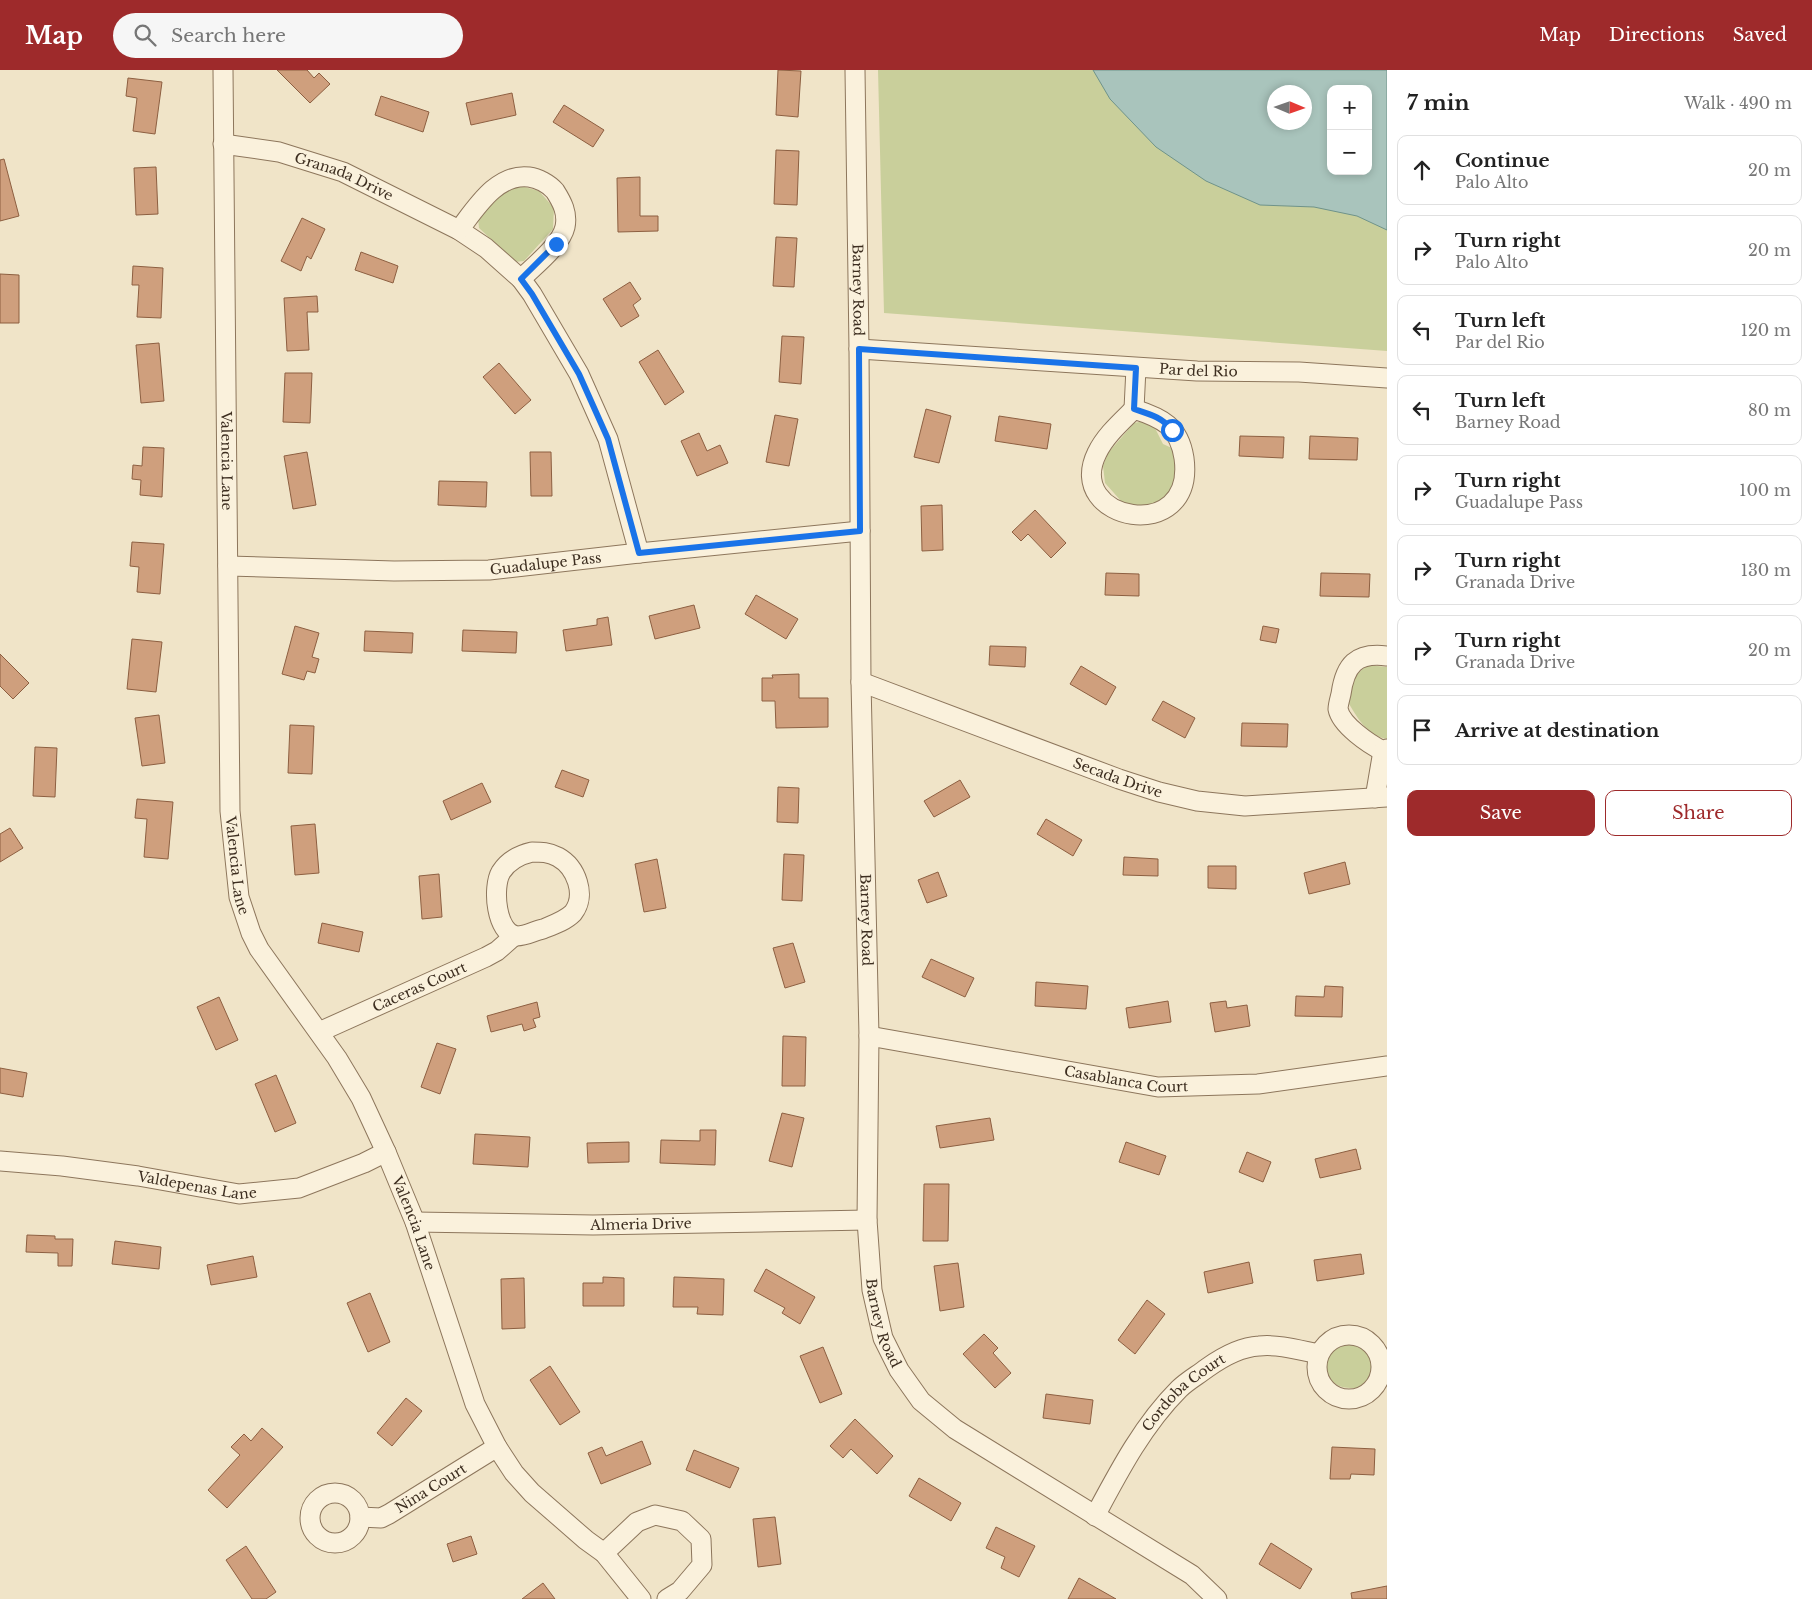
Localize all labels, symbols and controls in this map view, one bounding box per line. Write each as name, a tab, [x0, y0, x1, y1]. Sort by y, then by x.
search box	[113, 13, 463, 58]
text: Map	[25, 21, 83, 50]
icon: search	[131, 21, 159, 49]
text: Search here	[171, 24, 286, 47]
text: Map	[1539, 24, 1581, 46]
text: Directions	[1609, 24, 1705, 46]
text: Saved	[1733, 24, 1787, 46]
north arrow	[1267, 85, 1312, 130]
map controls	[1327, 85, 1372, 175]
button: +	[1327, 85, 1372, 130]
text: 7 min	[1407, 90, 1470, 116]
text: Walk · 490 m	[1684, 93, 1792, 113]
button: −	[1327, 130, 1372, 175]
street label: Granada Drive	[292, 148, 396, 205]
text: Continue	[1455, 149, 1550, 172]
icon: ahead	[1408, 156, 1436, 184]
text: 20 m	[1748, 160, 1791, 180]
text: Palo Alto	[1455, 172, 1528, 192]
text: Turn right	[1455, 229, 1561, 252]
route end	[545, 233, 568, 256]
icon: right	[1408, 236, 1436, 264]
text: 20 m	[1748, 240, 1791, 260]
street label: Barney Road	[848, 244, 868, 337]
text: Palo Alto	[1455, 252, 1528, 272]
text: Turn left	[1455, 309, 1546, 332]
icon: left	[1408, 316, 1436, 344]
text: 120 m	[1741, 320, 1791, 340]
text: Par del Rio	[1455, 332, 1545, 352]
street label: Par del Rio	[1158, 360, 1238, 380]
text: Turn left	[1455, 389, 1546, 412]
icon: left	[1408, 396, 1436, 424]
text: 80 m	[1748, 400, 1791, 420]
street label: Valencia Lane	[217, 410, 236, 511]
text: Barney Road	[1455, 412, 1561, 432]
route start	[1161, 419, 1184, 442]
text: Turn right	[1455, 469, 1561, 492]
icon: right	[1408, 476, 1436, 504]
text: 100 m	[1739, 480, 1791, 500]
text: Guadalupe Pass	[1455, 492, 1583, 512]
street label: Guadalupe Pass	[489, 548, 602, 579]
text: Turn right	[1455, 549, 1561, 572]
icon: right	[1408, 556, 1436, 584]
text: 130 m	[1741, 560, 1791, 580]
text: Granada Drive	[1455, 572, 1575, 592]
text: Turn right	[1455, 629, 1561, 652]
icon: right	[1408, 636, 1436, 664]
text: 20 m	[1748, 640, 1791, 660]
text: Granada Drive	[1455, 652, 1575, 672]
icon: arrive	[1408, 716, 1436, 744]
text: Arrive at destination	[1455, 719, 1659, 742]
street label: Secada Drive	[1071, 754, 1165, 802]
button: Save	[1407, 790, 1595, 836]
button: Share	[1605, 790, 1792, 836]
street label: Valencia Lane	[222, 814, 253, 917]
street label: Barney Road	[856, 873, 876, 967]
street label: Caceras Court	[370, 958, 470, 1016]
street label: Casablanca Court	[1063, 1062, 1189, 1096]
street label: Valdepenas Lane	[135, 1167, 258, 1203]
street label: Valencia Lane	[388, 1172, 439, 1273]
street label: Almeria Drive	[589, 1214, 692, 1234]
street label: Barney Road	[862, 1278, 905, 1371]
street label: Cordoba Court	[1138, 1349, 1229, 1435]
street label: Nina Court	[392, 1459, 470, 1517]

